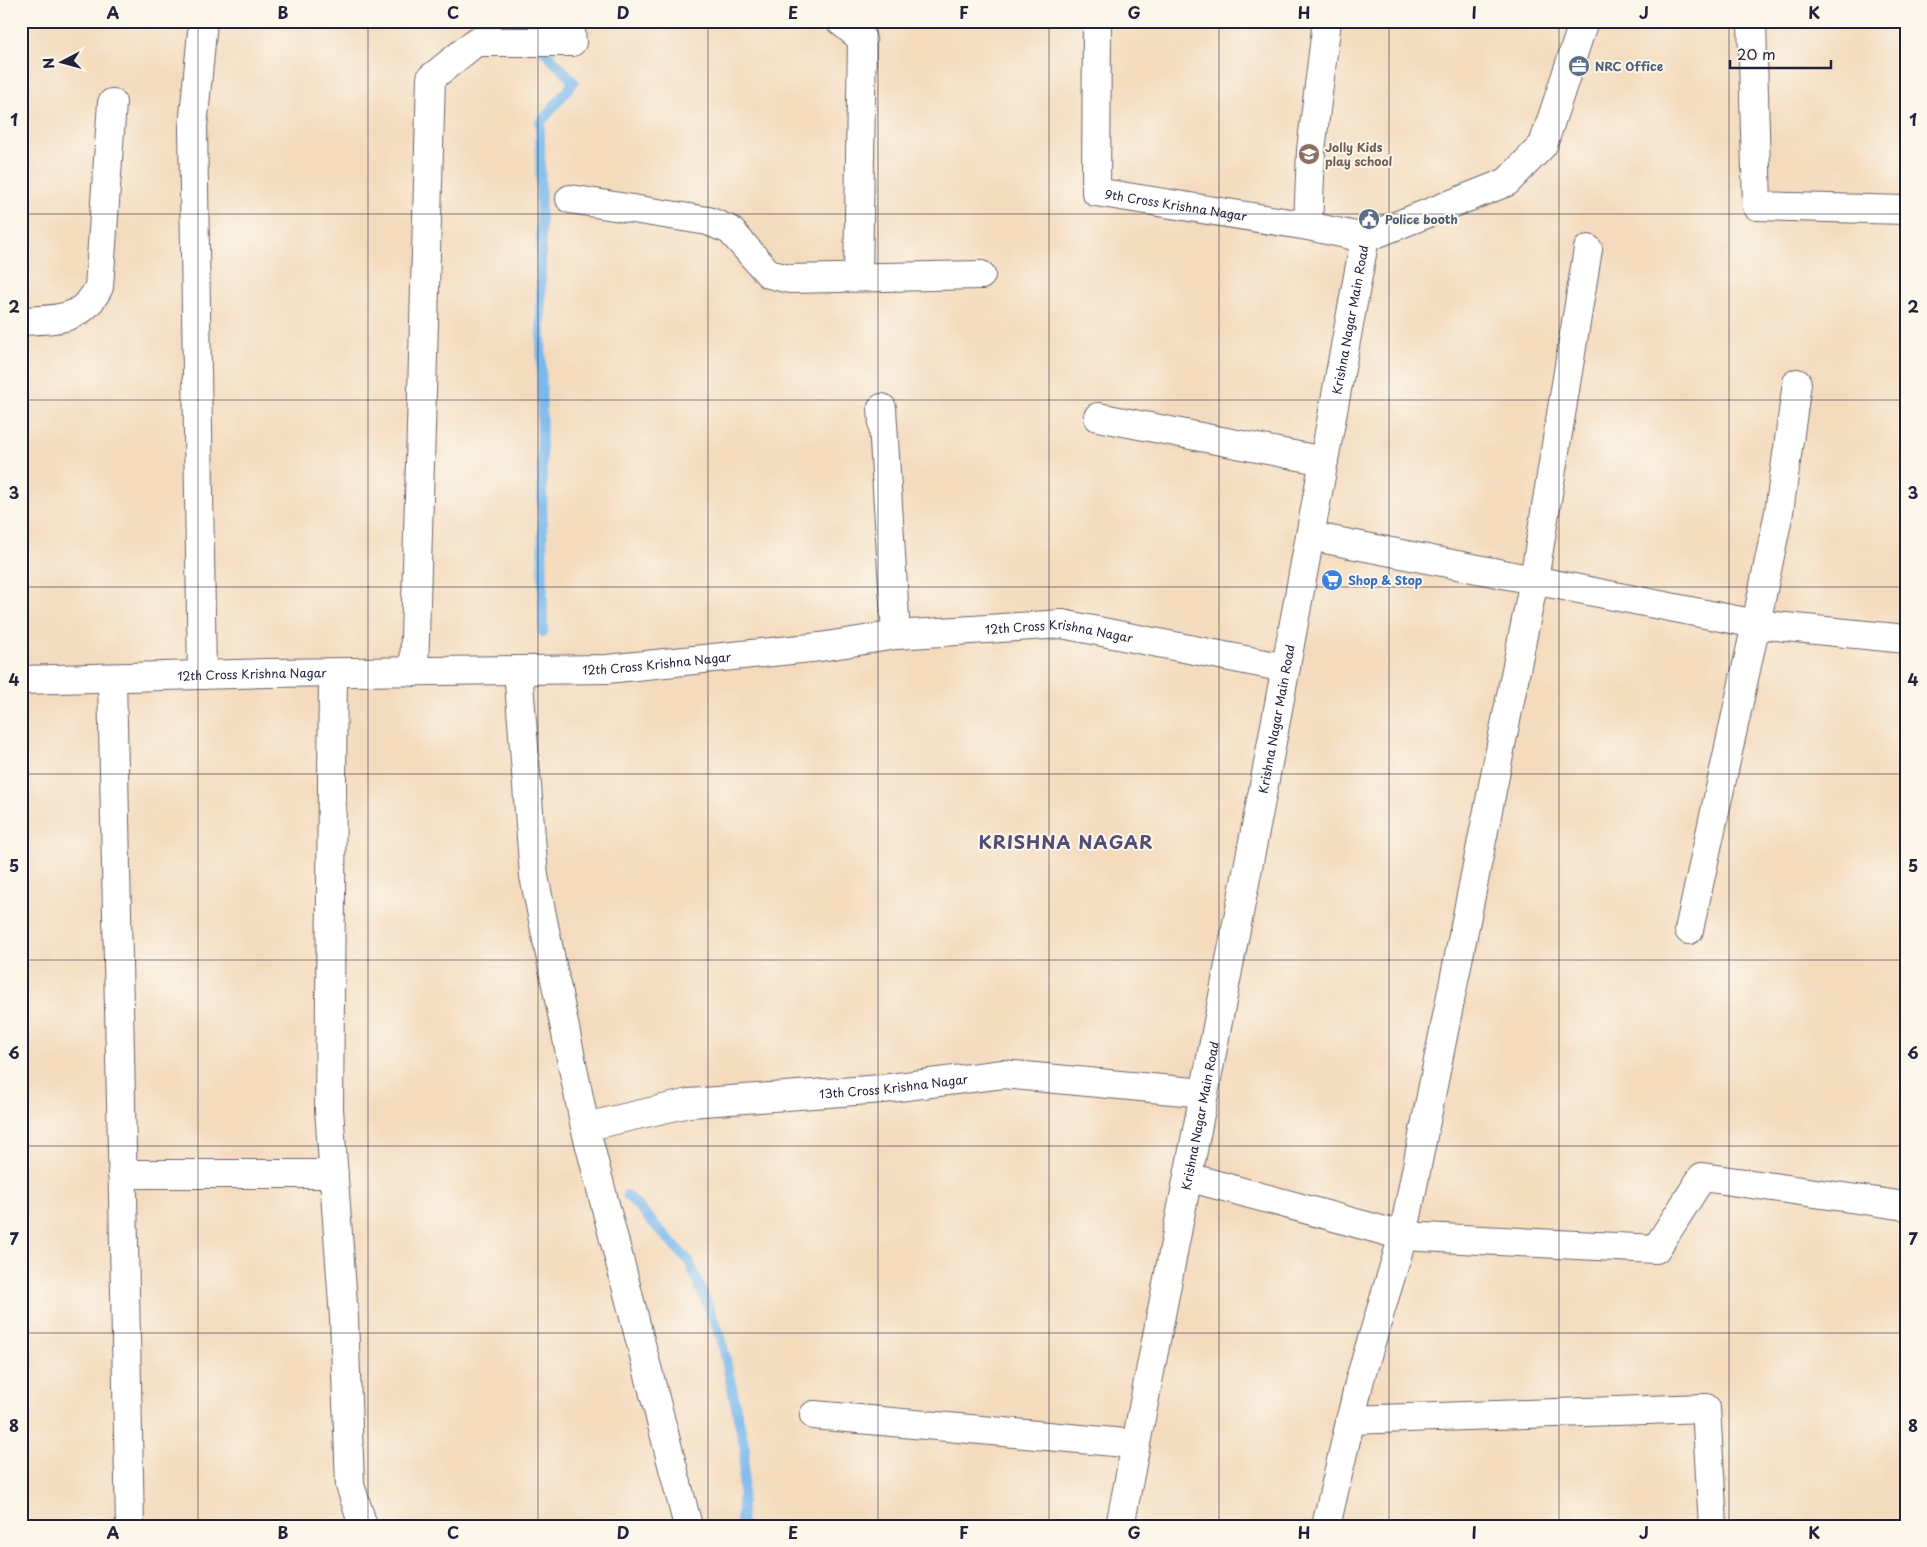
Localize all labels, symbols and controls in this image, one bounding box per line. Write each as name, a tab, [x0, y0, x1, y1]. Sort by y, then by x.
text: A	[107, 0, 120, 24]
text: B	[278, 0, 289, 24]
text: C	[447, 0, 459, 24]
text: D	[617, 0, 629, 24]
text: E	[788, 0, 798, 24]
text: F	[959, 0, 969, 24]
text: G	[1127, 0, 1141, 24]
text: H	[1298, 0, 1310, 24]
text: I	[1471, 0, 1477, 24]
text: J	[1639, 0, 1649, 24]
text: K	[1808, 0, 1820, 24]
north arrow	[38, 38, 88, 88]
scale bar	[1730, 38, 1831, 70]
text: 20 m	[1737, 42, 1776, 65]
office icon: NRC Office	[1567, 54, 1591, 78]
text: N	[38, 57, 60, 70]
place label: NRC Office	[1595, 57, 1664, 75]
text: 1	[10, 107, 18, 131]
text: 1	[1909, 107, 1917, 131]
place label: Jolly Kids play school	[1325, 138, 1393, 170]
school or university icon: Jolly Kids play school	[1297, 142, 1321, 166]
street label: 9th Cross Krishna Nagar	[1104, 185, 1249, 225]
public building icon: Police booth	[1357, 207, 1381, 231]
place label: Police booth	[1385, 210, 1458, 228]
street label: Krishna Nagar Main Road	[1327, 244, 1373, 396]
text: 2	[8, 294, 20, 318]
text: 2	[1907, 294, 1919, 318]
text: 3	[9, 480, 19, 504]
text: 3	[1908, 480, 1918, 504]
supermarket icon: Shop & Stop	[1320, 568, 1344, 592]
place label: Shop & Stop	[1348, 571, 1423, 589]
street label: 12th Cross Krishna Nagar	[984, 615, 1135, 647]
street label: Krishna Nagar Main Road	[1254, 643, 1299, 795]
street label: 12th Cross Krishna Nagar	[582, 647, 732, 678]
street label: 12th Cross Krishna Nagar	[177, 663, 327, 685]
text: 4	[9, 667, 20, 691]
text: 4	[1908, 667, 1919, 691]
district label: KRISHNA NAGAR	[979, 828, 1153, 855]
text: 5	[9, 853, 19, 877]
text: 5	[1908, 853, 1918, 877]
text: 6	[8, 1040, 20, 1064]
street label: Krishna Nagar Main Road	[1176, 1040, 1223, 1192]
text: 6	[1907, 1040, 1919, 1064]
street label: 13th Cross Krishna Nagar	[819, 1069, 970, 1103]
text: 7	[9, 1226, 19, 1250]
text: 7	[1908, 1226, 1918, 1250]
text: 8	[9, 1413, 19, 1437]
text: 8	[1908, 1413, 1918, 1437]
text: A	[107, 1520, 120, 1544]
text: B	[278, 1520, 289, 1544]
text: C	[447, 1520, 459, 1544]
text: D	[617, 1520, 629, 1544]
text: E	[788, 1520, 798, 1544]
text: F	[959, 1520, 969, 1544]
text: G	[1127, 1520, 1141, 1544]
text: H	[1298, 1520, 1310, 1544]
text: I	[1471, 1520, 1477, 1544]
text: J	[1639, 1520, 1649, 1544]
text: K	[1808, 1520, 1820, 1544]

